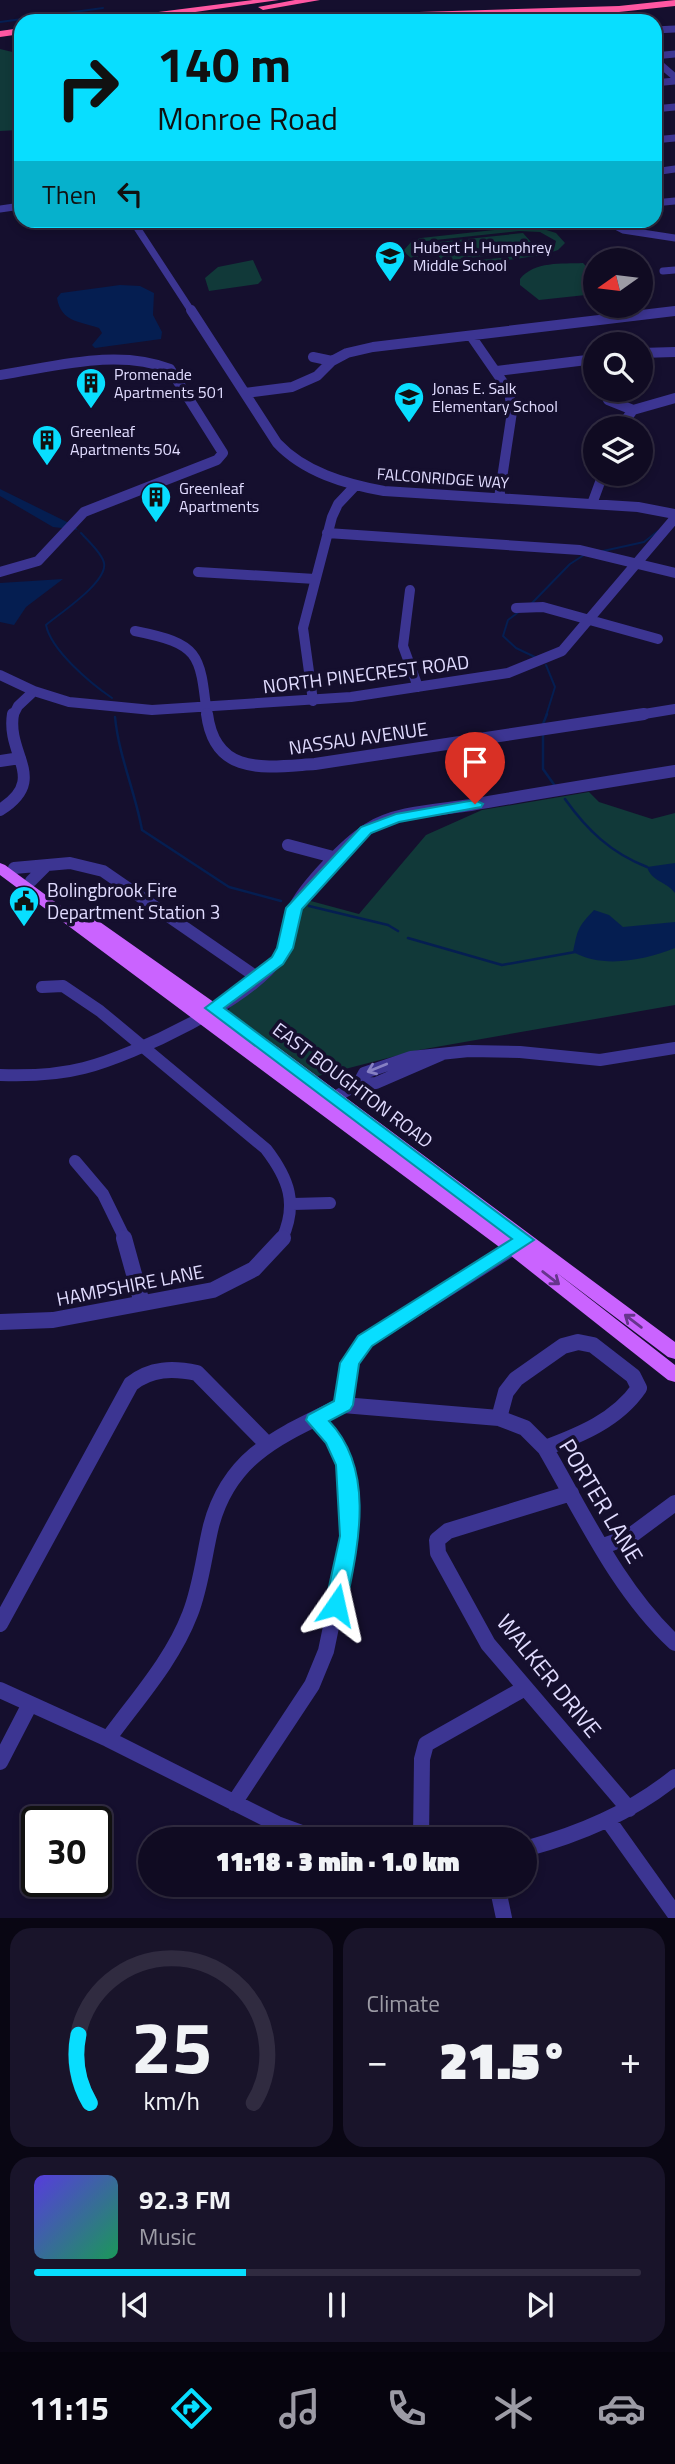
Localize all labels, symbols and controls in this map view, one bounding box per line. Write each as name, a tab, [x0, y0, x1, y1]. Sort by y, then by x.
text: 140 m	[157, 26, 291, 101]
icon: right	[42, 42, 133, 133]
text: Monroe Road	[157, 94, 338, 142]
text: Then	[42, 175, 97, 214]
icon: left	[111, 175, 149, 213]
place label: Hubert H. Humphrey Middle School	[413, 235, 552, 277]
school or university icon: Hubert H. Humphrey Middle School	[373, 239, 407, 283]
north arrow	[583, 248, 653, 318]
map controls	[583, 248, 653, 486]
button: search	[583, 332, 653, 402]
place label: Promenade Apartments 501	[114, 362, 225, 404]
building icon: Promenade Apartments 501	[74, 366, 108, 410]
place label: Jonas E. Salk Elementary School	[432, 376, 558, 418]
school or university icon: Jonas E. Salk Elementary School	[392, 380, 426, 424]
button: layers	[583, 416, 653, 486]
place label: Greenleaf Apartments 504	[70, 419, 181, 461]
building icon: Greenleaf Apartments 504	[30, 423, 64, 467]
street label: FALCONRIDGE WAY	[376, 461, 510, 495]
place label: Greenleaf Apartments	[179, 476, 259, 518]
building icon: Greenleaf Apartments	[139, 480, 173, 524]
street label: NORTH PINECREST ROAD	[261, 646, 471, 701]
street label: NASSAU AVENUE	[287, 713, 429, 762]
pin	[445, 732, 505, 804]
icon: arrive	[456, 743, 494, 781]
place label: Bolingbrook Fire Department Station 3	[47, 875, 220, 926]
public building icon: Bolingbrook Fire Department Station 3	[7, 884, 41, 928]
street label: EAST BOUGHTON ROAD	[267, 1015, 439, 1155]
one-way arrow	[367, 1063, 389, 1076]
street label: HAMPSHIRE LANE	[54, 1256, 206, 1313]
one-way arrow	[541, 1271, 559, 1286]
one-way arrow	[624, 1313, 642, 1328]
street label: PORTER LANE	[550, 1432, 652, 1570]
position arrow	[299, 1568, 373, 1642]
street label: WALKER DRIVE	[488, 1606, 610, 1745]
speed limit sign: 30	[21, 1806, 112, 1897]
text: 11:18 · 3 min · 1.0 km	[216, 1842, 459, 1881]
text: Climate	[367, 1986, 440, 2021]
text: 25	[130, 1992, 212, 2102]
text: 21.5°	[439, 2020, 568, 2099]
text: −	[367, 2031, 388, 2089]
text: +	[620, 2031, 641, 2089]
text: km/h	[143, 2082, 200, 2120]
text: 92.3 FM	[139, 2180, 231, 2219]
text: Music	[139, 2219, 196, 2254]
icon: previous	[116, 2286, 154, 2324]
icon: pause	[318, 2286, 356, 2324]
icon: next	[521, 2286, 559, 2324]
text: 11:15	[29, 2384, 109, 2432]
icon: directions	[167, 2384, 216, 2433]
icon: music	[275, 2384, 324, 2433]
icon: phone	[382, 2384, 431, 2433]
icon: climate	[489, 2384, 538, 2433]
icon: car	[597, 2384, 646, 2433]

